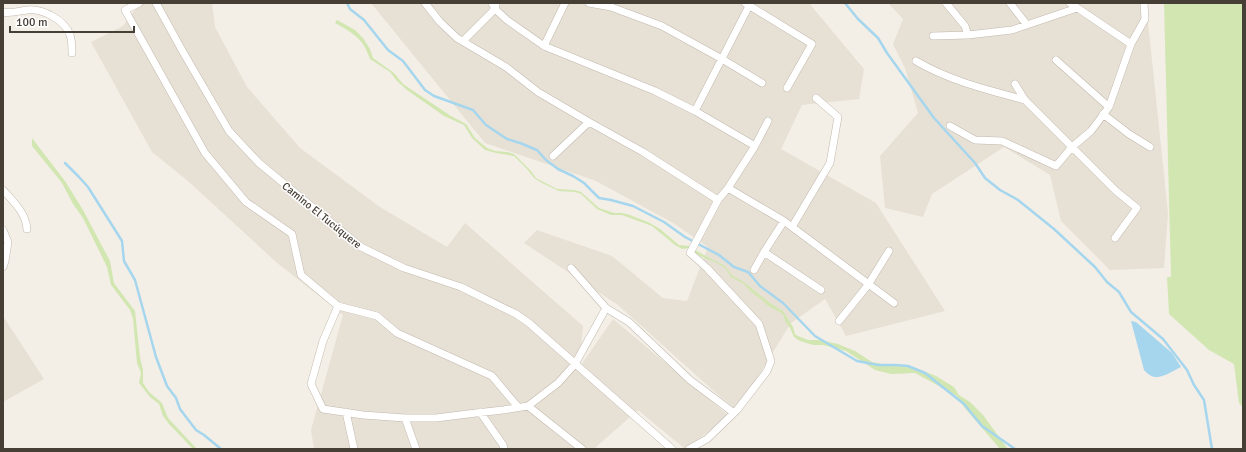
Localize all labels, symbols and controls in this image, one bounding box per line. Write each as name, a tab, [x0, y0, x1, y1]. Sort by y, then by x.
scale bar	[10, 8, 134, 34]
text: 100 m	[16, 15, 48, 30]
street label: Camino El Tucúquere	[279, 179, 364, 251]

